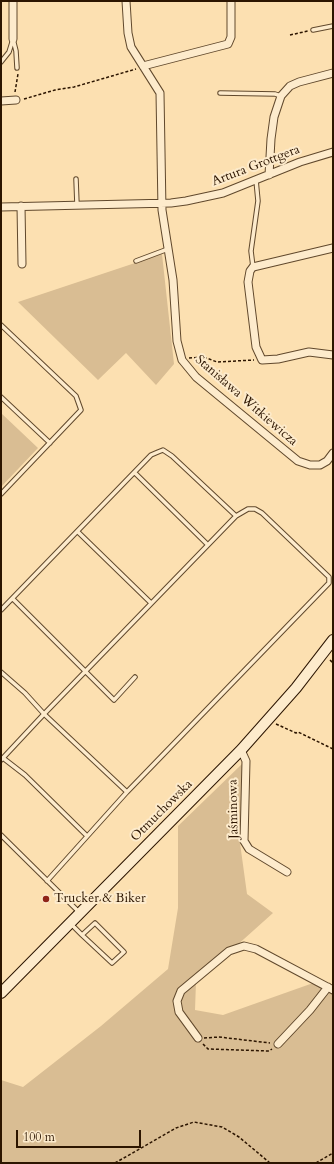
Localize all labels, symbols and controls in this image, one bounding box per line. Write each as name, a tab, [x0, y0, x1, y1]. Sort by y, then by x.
street label: Artura Grottgera	[210, 142, 302, 190]
street label: Stanisława Witkiewicza	[192, 352, 300, 450]
street label: Otmuchowska	[128, 777, 196, 845]
street label: Jaśminowa	[226, 779, 242, 839]
place label: Trucker & Biker	[54, 891, 146, 907]
marker: Trucker & Biker	[41, 894, 51, 904]
scale bar	[18, 1122, 143, 1148]
text: 100 m	[23, 1129, 55, 1145]

